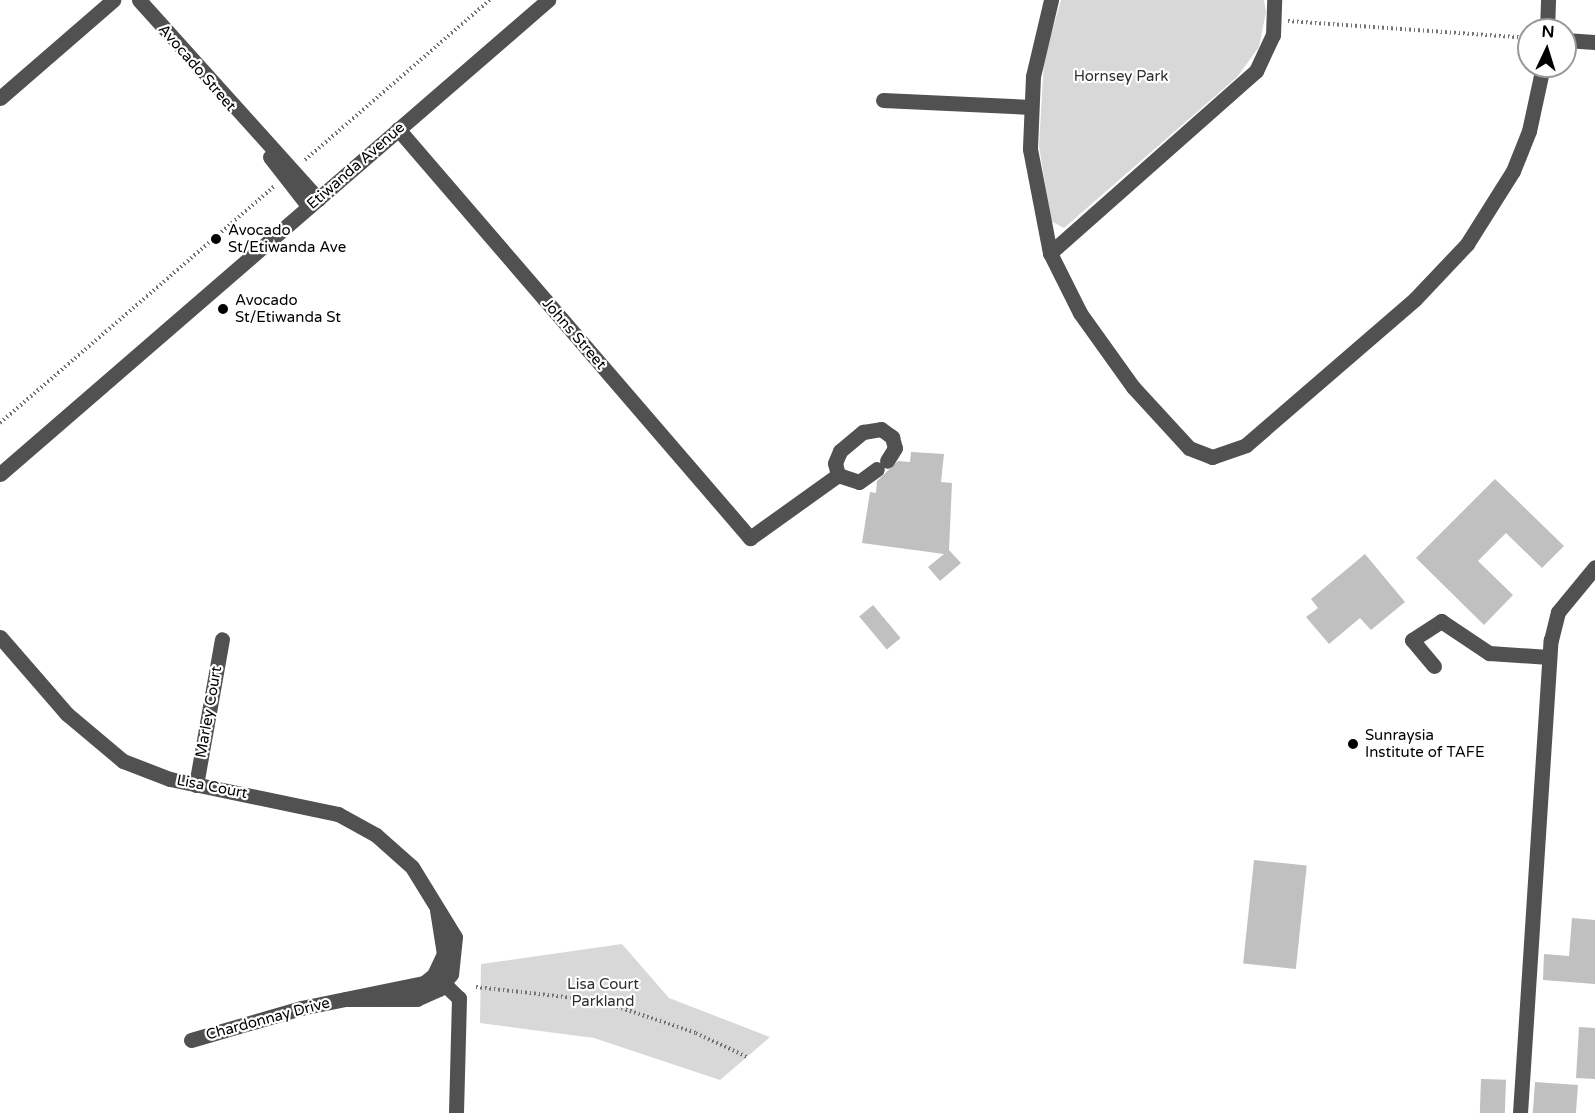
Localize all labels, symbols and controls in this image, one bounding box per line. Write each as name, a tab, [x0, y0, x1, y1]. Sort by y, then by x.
north arrow	[1517, 18, 1577, 78]
street label: Avocado Street	[154, 21, 240, 115]
text: N	[1541, 22, 1555, 42]
park label: Hornsey Park	[1074, 68, 1168, 86]
street label: Etiwanda Avenue	[303, 119, 409, 213]
place label: Avocado St/Etiwanda Ave	[228, 221, 346, 256]
marker: Avocado St/Etiwanda Ave	[209, 232, 223, 246]
place label: Avocado St/Etiwanda St	[235, 291, 341, 326]
street label: Johns Street	[538, 295, 610, 373]
marker: Avocado St/Etiwanda St	[216, 302, 230, 316]
street label: Marley Court	[192, 665, 226, 759]
place label: Sunraysia Institute of TAFE	[1365, 726, 1485, 761]
marker: Sunraysia Institute of TAFE	[1346, 737, 1360, 751]
street label: Lisa Court	[175, 771, 249, 803]
park label: Lisa Court Parkland	[567, 975, 639, 1010]
street label: Chardonnay Drive	[204, 994, 332, 1044]

